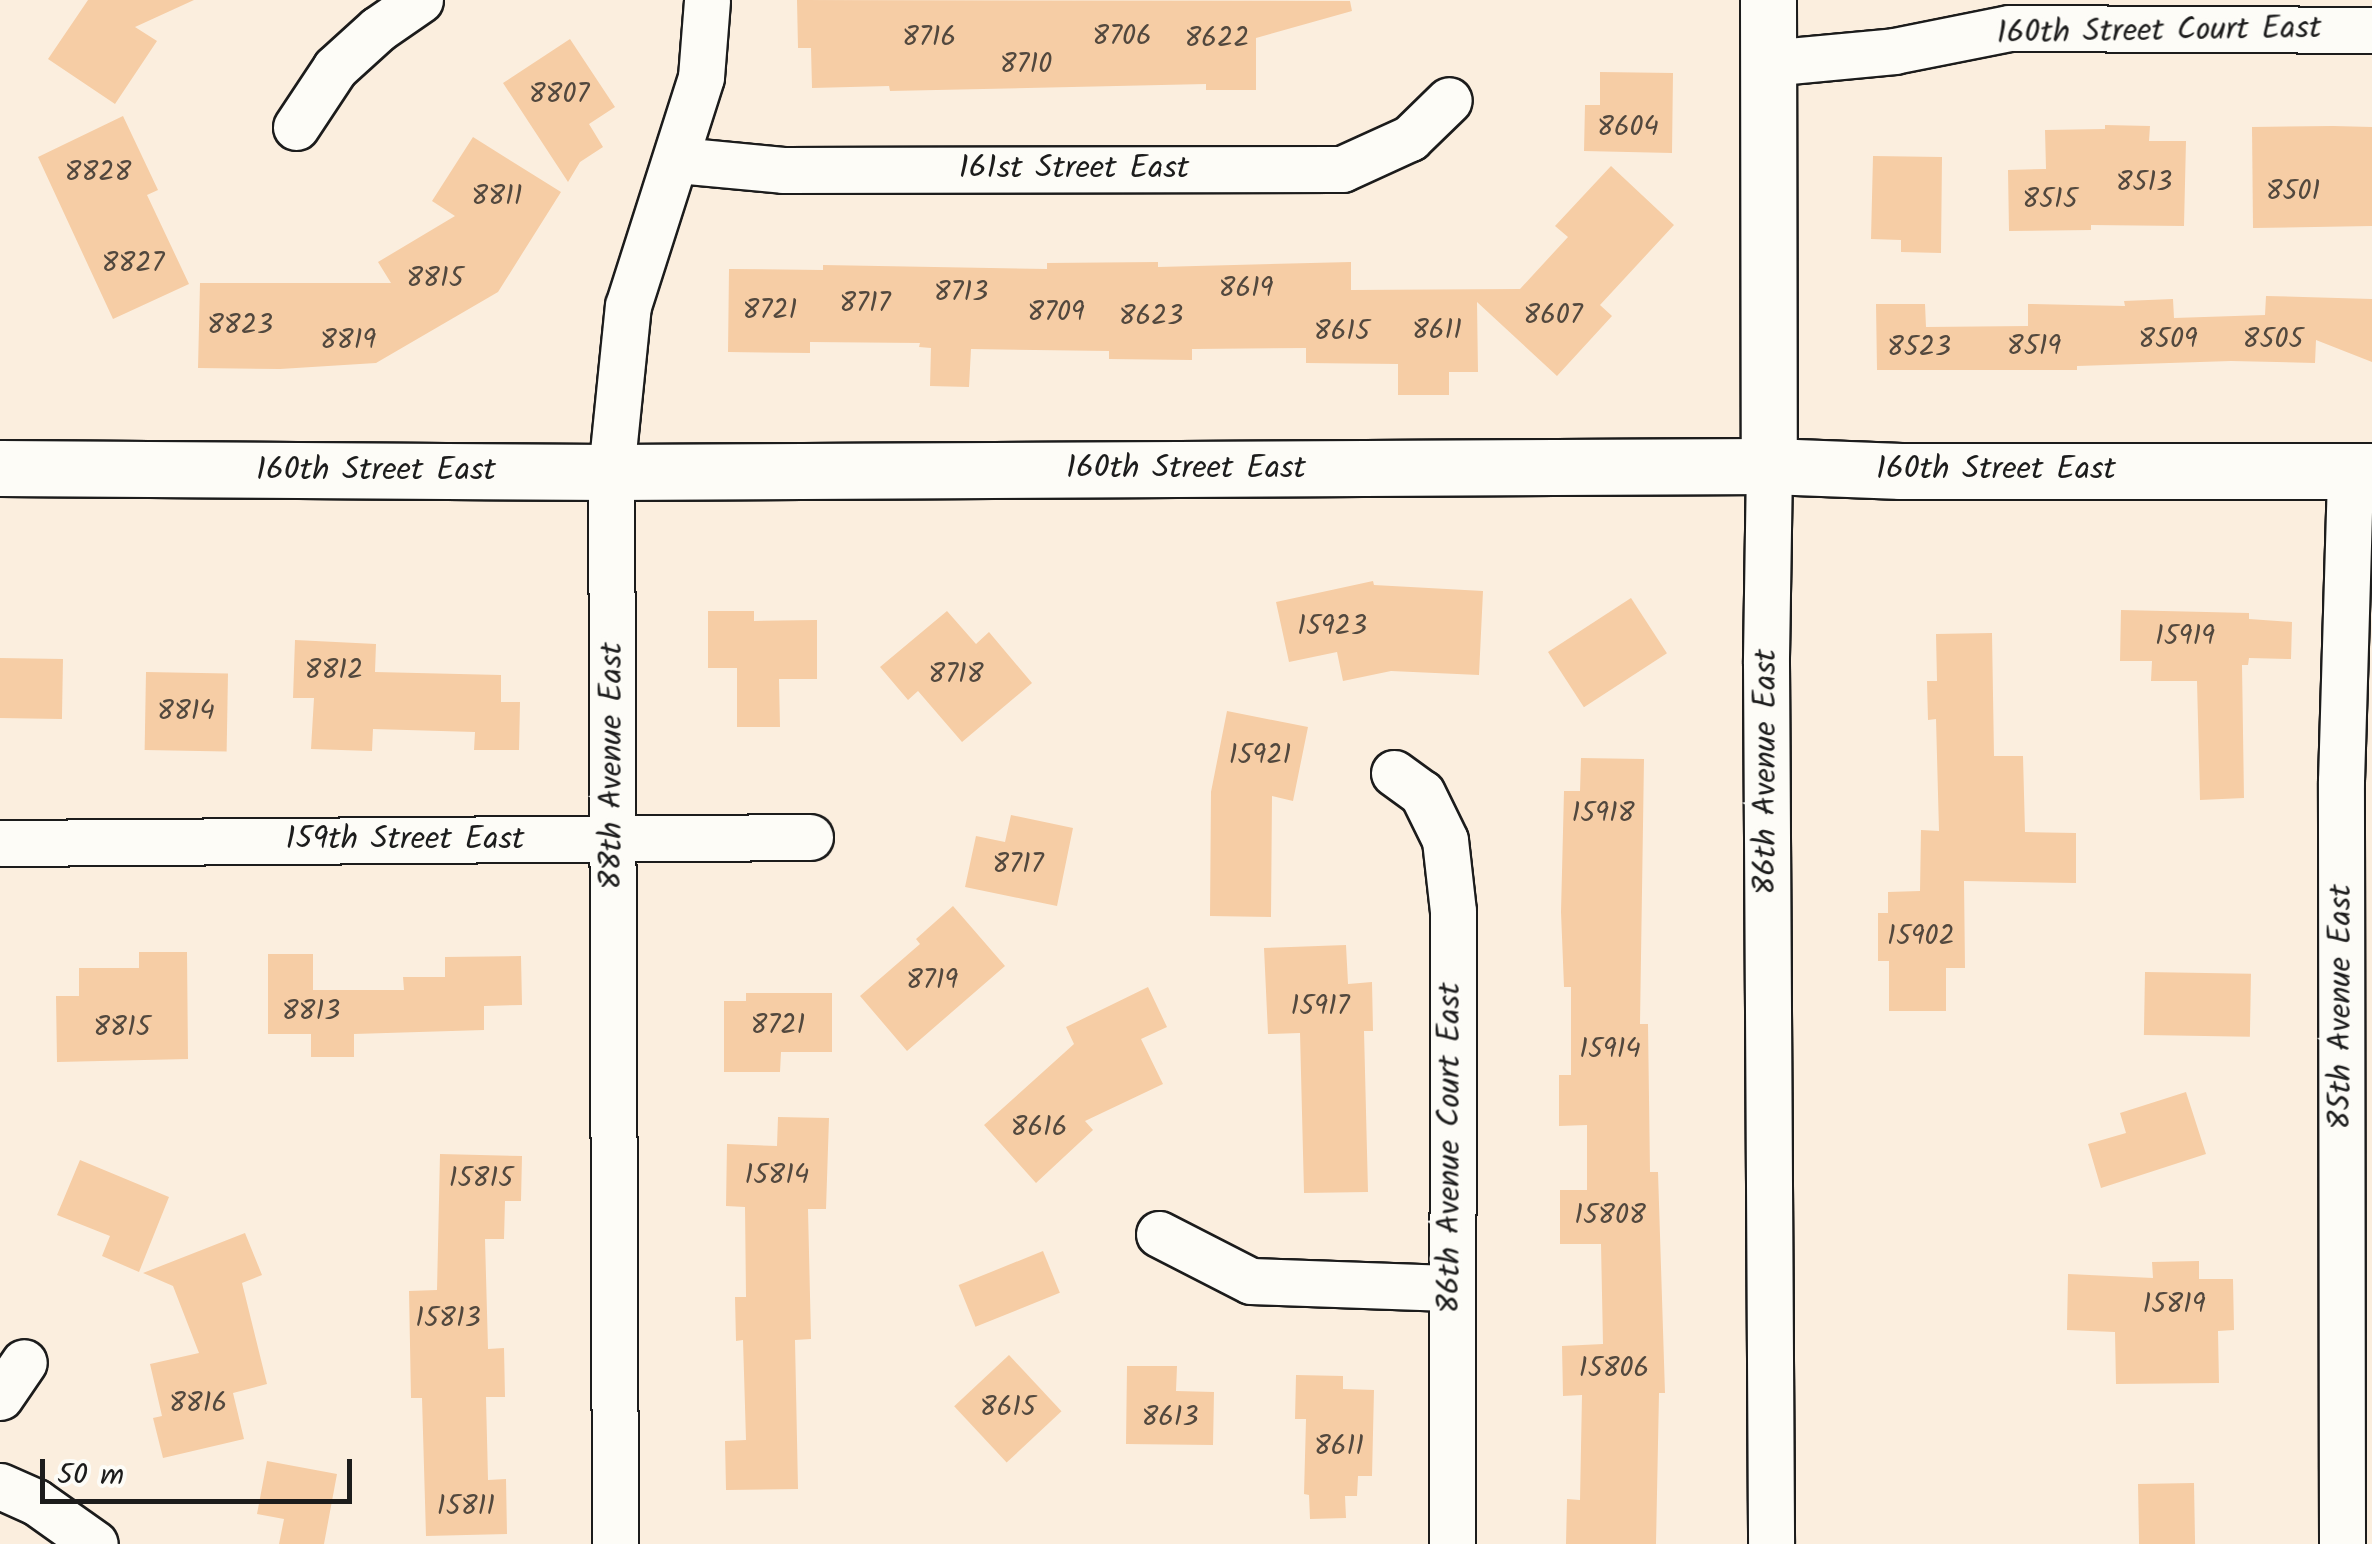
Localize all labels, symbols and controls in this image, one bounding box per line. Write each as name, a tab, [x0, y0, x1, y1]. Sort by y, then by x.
street label: 160th Street Court East	[1996, 10, 2322, 54]
house number: 8706	[1092, 20, 1152, 54]
house number: 8716	[902, 21, 956, 55]
house number: 8622	[1185, 22, 1249, 56]
house number: 8710	[1000, 48, 1052, 82]
house number: 8807	[529, 78, 589, 112]
house number: 8604	[1597, 111, 1659, 145]
street label: 161st Street East	[959, 150, 1189, 188]
house number: 8828	[65, 156, 131, 190]
house number: 8513	[2116, 166, 2172, 200]
house number: 8501	[2266, 175, 2320, 209]
house number: 8811	[471, 180, 523, 214]
house number: 8515	[2022, 183, 2078, 217]
house number: 8827	[102, 247, 164, 281]
house number: 8815	[406, 262, 464, 296]
house number: 8619	[1219, 272, 1273, 306]
house number: 8713	[934, 276, 988, 310]
house number: 8717	[839, 287, 891, 321]
house number: 8721	[743, 294, 797, 328]
house number: 8709	[1027, 296, 1085, 330]
house number: 8607	[1523, 299, 1583, 333]
house number: 8623	[1119, 300, 1183, 334]
house number: 8823	[207, 309, 273, 343]
house number: 8611	[1412, 314, 1462, 348]
house number: 8615	[1314, 315, 1370, 349]
house number: 8509	[2138, 323, 2198, 357]
house number: 8505	[2243, 323, 2303, 357]
house number: 8819	[320, 324, 376, 358]
house number: 8519	[2007, 330, 2061, 364]
house number: 8523	[1887, 331, 1951, 365]
street label: 160th Street East	[1066, 450, 1306, 488]
street label: 160th Street East	[1876, 451, 2116, 489]
street label: 160th Street East	[256, 452, 496, 490]
house number: 15923	[1297, 610, 1367, 644]
house number: 15919	[2155, 620, 2215, 654]
street label: 88th Avenue East	[594, 642, 632, 890]
street label: 86th Avenue East	[1748, 649, 1786, 895]
house number: 8812	[305, 654, 363, 688]
house number: 8718	[928, 658, 984, 692]
house number: 8814	[157, 695, 215, 729]
house number: 15921	[1229, 739, 1291, 773]
house number: 15918	[1571, 797, 1635, 831]
street label: 159th Street East	[286, 821, 524, 859]
house number: 8717	[992, 848, 1044, 882]
street label: 85th Avenue East	[2323, 884, 2361, 1130]
house number: 15902	[1887, 920, 1955, 954]
house number: 8719	[906, 964, 958, 998]
street label: 86th Avenue Court East	[1432, 982, 1470, 1314]
house number: 15917	[1290, 990, 1350, 1024]
house number: 8813	[282, 995, 340, 1029]
house number: 8721	[751, 1009, 805, 1043]
house number: 8815	[93, 1011, 151, 1045]
house number: 15914	[1579, 1033, 1641, 1067]
house number: 8616	[1011, 1111, 1067, 1145]
house number: 15814	[745, 1159, 809, 1193]
house number: 15815	[449, 1162, 513, 1196]
house number: 15808	[1574, 1199, 1646, 1233]
house number: 15819	[2142, 1288, 2206, 1322]
house number: 15813	[415, 1302, 481, 1336]
house number: 15806	[1579, 1352, 1649, 1386]
house number: 8816	[169, 1387, 227, 1421]
house number: 8615	[980, 1391, 1036, 1425]
house number: 8613	[1141, 1401, 1199, 1435]
house number: 8611	[1314, 1430, 1364, 1464]
scale bar	[45, 1439, 358, 1501]
text: 50 m	[57, 1452, 124, 1500]
house number: 15811	[437, 1490, 495, 1524]

